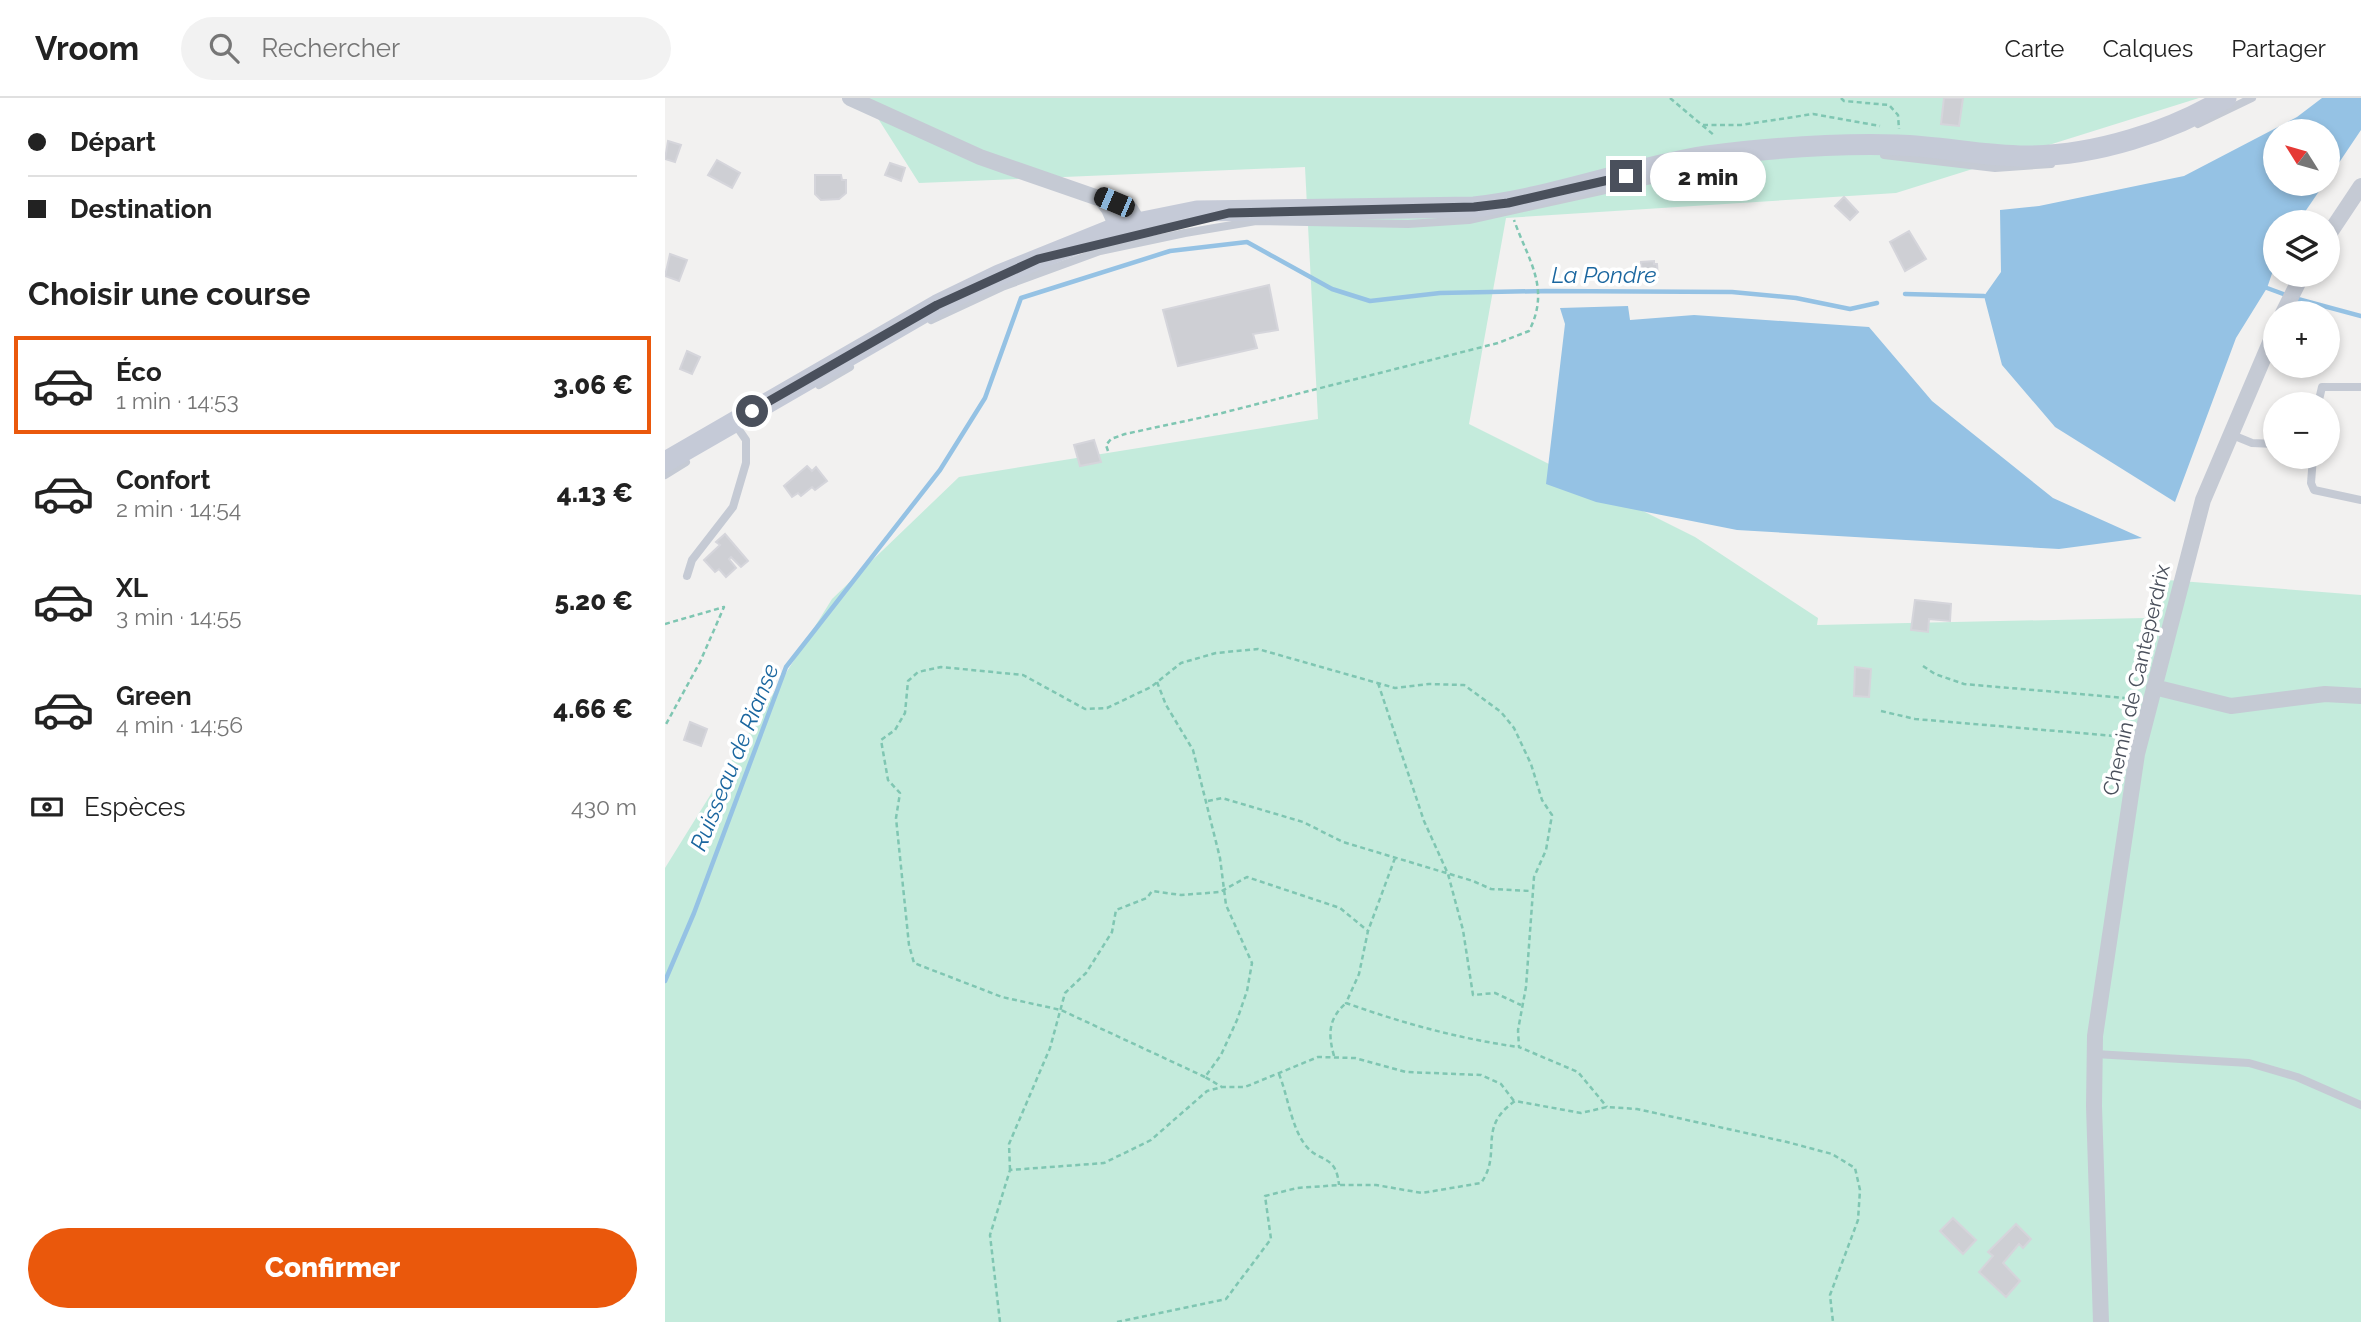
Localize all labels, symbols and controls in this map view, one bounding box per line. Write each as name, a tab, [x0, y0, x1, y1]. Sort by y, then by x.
search box	[181, 17, 671, 80]
text: Vroom	[35, 29, 139, 68]
icon: search	[205, 29, 243, 67]
text: Rechercher	[261, 33, 400, 63]
text: Carte	[2005, 34, 2064, 63]
text: Calques	[2102, 34, 2193, 63]
text: Partager	[2231, 34, 2326, 63]
north arrow	[2263, 119, 2340, 196]
map controls	[2263, 119, 2340, 469]
text: Départ	[70, 127, 156, 157]
callout: 2 min	[1651, 152, 1766, 200]
route end	[1610, 160, 1642, 192]
text: 2 min	[1678, 163, 1738, 190]
car	[1091, 184, 1138, 220]
text: Destination	[70, 194, 212, 224]
button: layers	[2263, 210, 2340, 287]
water label: La Pondre	[1551, 261, 1657, 288]
text: Choisir une course	[28, 275, 311, 312]
button: +	[2263, 301, 2340, 378]
icon: car	[32, 354, 95, 417]
text: Éco	[116, 357, 162, 387]
text: 3.06 €	[553, 370, 633, 400]
text: 1 min · 14:53	[116, 387, 239, 414]
button: −	[2263, 392, 2340, 469]
route start	[736, 395, 768, 427]
icon: car	[32, 462, 95, 525]
text: Confort	[116, 465, 210, 495]
text: 4.13 €	[557, 478, 633, 508]
text: 2 min · 14:54	[116, 495, 241, 522]
street label: Chemin de Canteperdrix	[2097, 562, 2175, 798]
icon: car	[32, 570, 95, 633]
text: XL	[116, 573, 148, 603]
text: 5.20 €	[554, 586, 633, 616]
text: 3 min · 14:55	[116, 603, 242, 630]
water label: Ruisseau de Rianse	[684, 660, 784, 854]
icon: car	[32, 678, 95, 741]
text: Green	[116, 681, 192, 711]
text: 4.66 €	[553, 694, 633, 724]
text: 4 min · 14:56	[116, 711, 243, 738]
icon: cash	[28, 788, 66, 826]
text: Espèces	[84, 792, 186, 822]
text: 430 m	[571, 793, 637, 820]
button: Confirmer	[28, 1228, 637, 1308]

